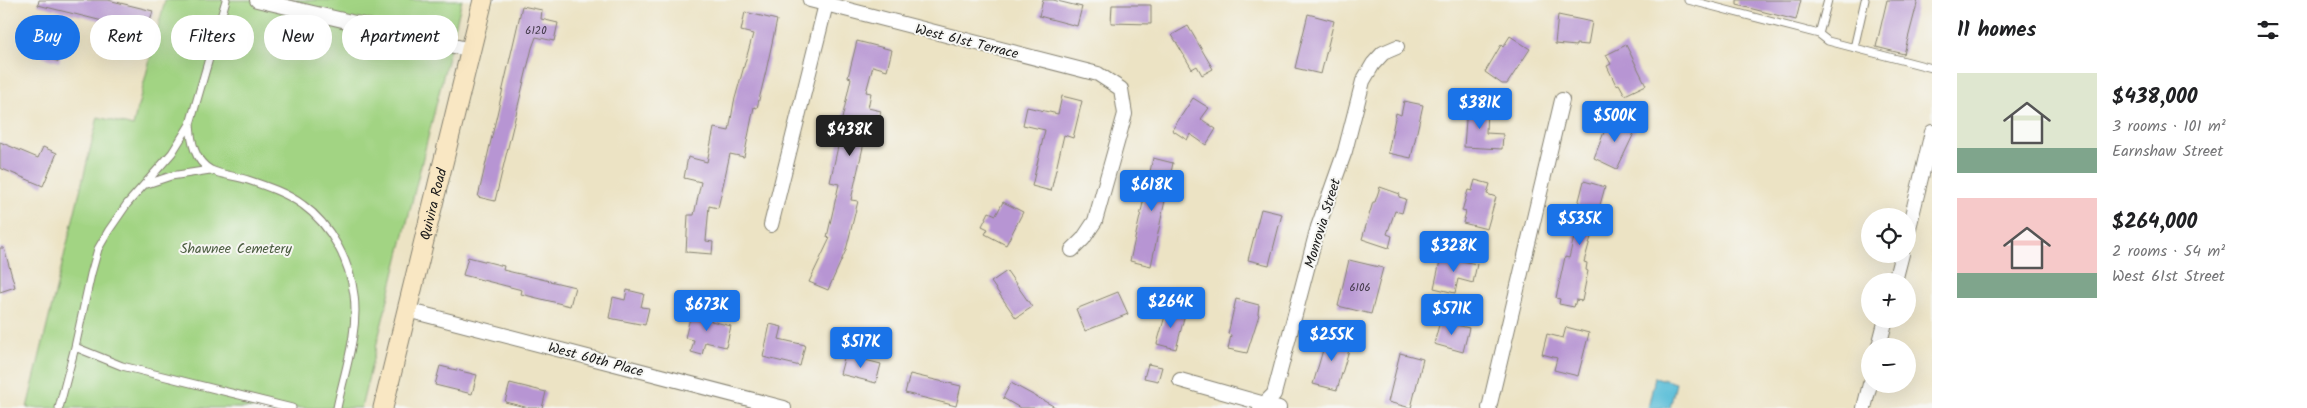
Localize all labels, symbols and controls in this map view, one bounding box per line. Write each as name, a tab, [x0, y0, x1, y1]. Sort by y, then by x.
text: 11 homes	[1957, 14, 2036, 47]
chip: Buy	[15, 15, 80, 60]
chip: Rent	[90, 15, 161, 60]
chip: Filters	[171, 15, 254, 60]
chip: New	[264, 15, 332, 60]
chip: Apartment	[342, 15, 458, 60]
icon: filters	[2254, 16, 2282, 44]
street label: West 61st Terrace	[913, 19, 1021, 66]
house number: 6120	[525, 22, 547, 40]
text: $438,000	[2112, 81, 2198, 114]
pin: $381K	[1445, 88, 1515, 130]
text: $381K	[1459, 91, 1501, 116]
icon: home	[1997, 93, 2057, 153]
pin: $500K	[1580, 100, 1650, 143]
text: $500K	[1593, 104, 1637, 129]
pin: $438K	[815, 114, 885, 157]
text: 3 rooms · 101 m²	[2112, 114, 2226, 139]
text: $438K	[827, 118, 873, 143]
text: Earnshaw Street	[2112, 139, 2223, 164]
street label: Quivira Road	[415, 165, 454, 242]
pin: $618K	[1117, 170, 1187, 212]
text: $618K	[1131, 173, 1173, 198]
street label: Monrovia Street	[1299, 175, 1347, 271]
pin: $535K	[1545, 204, 1615, 246]
text: $264,000	[2112, 206, 2197, 239]
text: $535K	[1558, 207, 1602, 232]
map controls	[1861, 208, 1916, 393]
button: locate	[1861, 208, 1916, 263]
icon: home	[1997, 218, 2057, 278]
pin: $328K	[1419, 230, 1489, 273]
text: $328K	[1431, 234, 1477, 259]
park label: Shawnee Cemetery	[180, 238, 292, 260]
text: 2 rooms · 54 m²	[2112, 239, 2225, 264]
text: West 61st Street	[2112, 264, 2225, 289]
button: +	[1861, 273, 1916, 328]
house number: 6106	[1349, 279, 1371, 297]
pin: $264K	[1136, 286, 1206, 329]
pin: $673K	[672, 290, 742, 332]
text: $264K	[1148, 290, 1194, 315]
text: $673K	[685, 293, 729, 318]
pin: $571K	[1417, 294, 1487, 336]
text: $571K	[1432, 297, 1472, 322]
pin: $255K	[1297, 320, 1367, 362]
text: $255K	[1310, 323, 1354, 348]
pin: $517K	[826, 326, 896, 369]
text: $517K	[841, 330, 881, 355]
street label: West 60th Place	[546, 337, 646, 383]
button: −	[1861, 338, 1916, 393]

